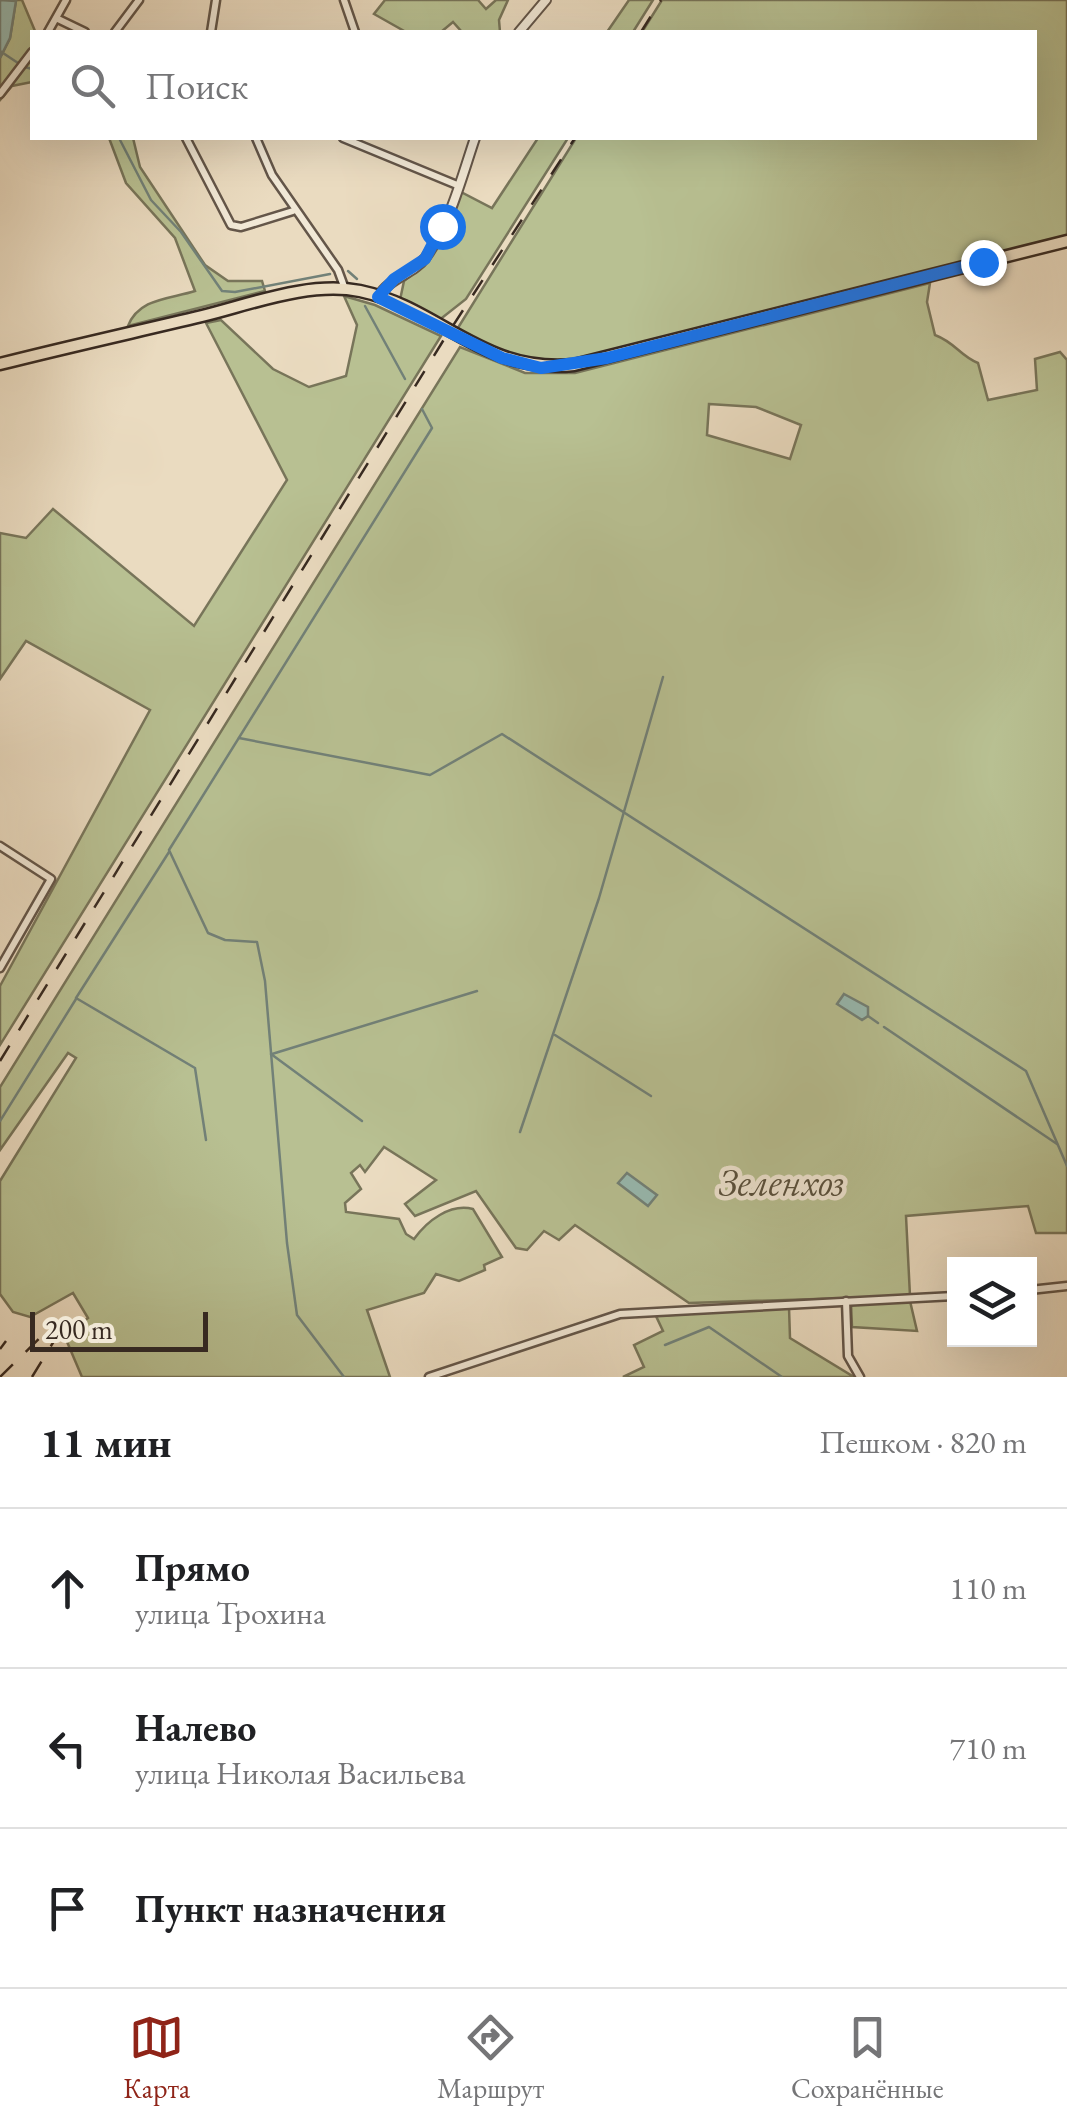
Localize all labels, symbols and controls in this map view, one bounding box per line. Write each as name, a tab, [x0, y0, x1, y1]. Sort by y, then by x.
search box	[30, 30, 1037, 140]
icon: search	[65, 58, 120, 113]
text: Поиск	[145, 61, 248, 110]
route start	[420, 204, 466, 250]
route end	[961, 240, 1007, 286]
park label: Зеленхоз	[718, 1157, 844, 1206]
map controls	[947, 1257, 1037, 1347]
button: layers	[947, 1257, 1037, 1347]
scale bar	[30, 1307, 208, 1352]
text: 200 m	[45, 1311, 113, 1347]
text: 11 мин	[40, 1415, 172, 1470]
text: Пешком · 820 m	[819, 1421, 1027, 1463]
text: Прямо	[135, 1543, 250, 1592]
icon: ahead	[40, 1561, 95, 1616]
text: 110 m	[950, 1567, 1027, 1609]
text: улица Трохина	[135, 1592, 326, 1634]
text: Налево	[135, 1703, 256, 1752]
icon: left	[40, 1721, 95, 1776]
text: 710 m	[950, 1727, 1027, 1769]
text: улица Николая Васильева	[135, 1752, 466, 1794]
icon: arrive	[40, 1881, 95, 1936]
text: Пункт назначения	[135, 1884, 446, 1933]
tab: Карта	[123, 2010, 190, 2106]
tab: Маршрут	[437, 2010, 544, 2106]
tab: Сохранённые	[791, 2010, 944, 2106]

